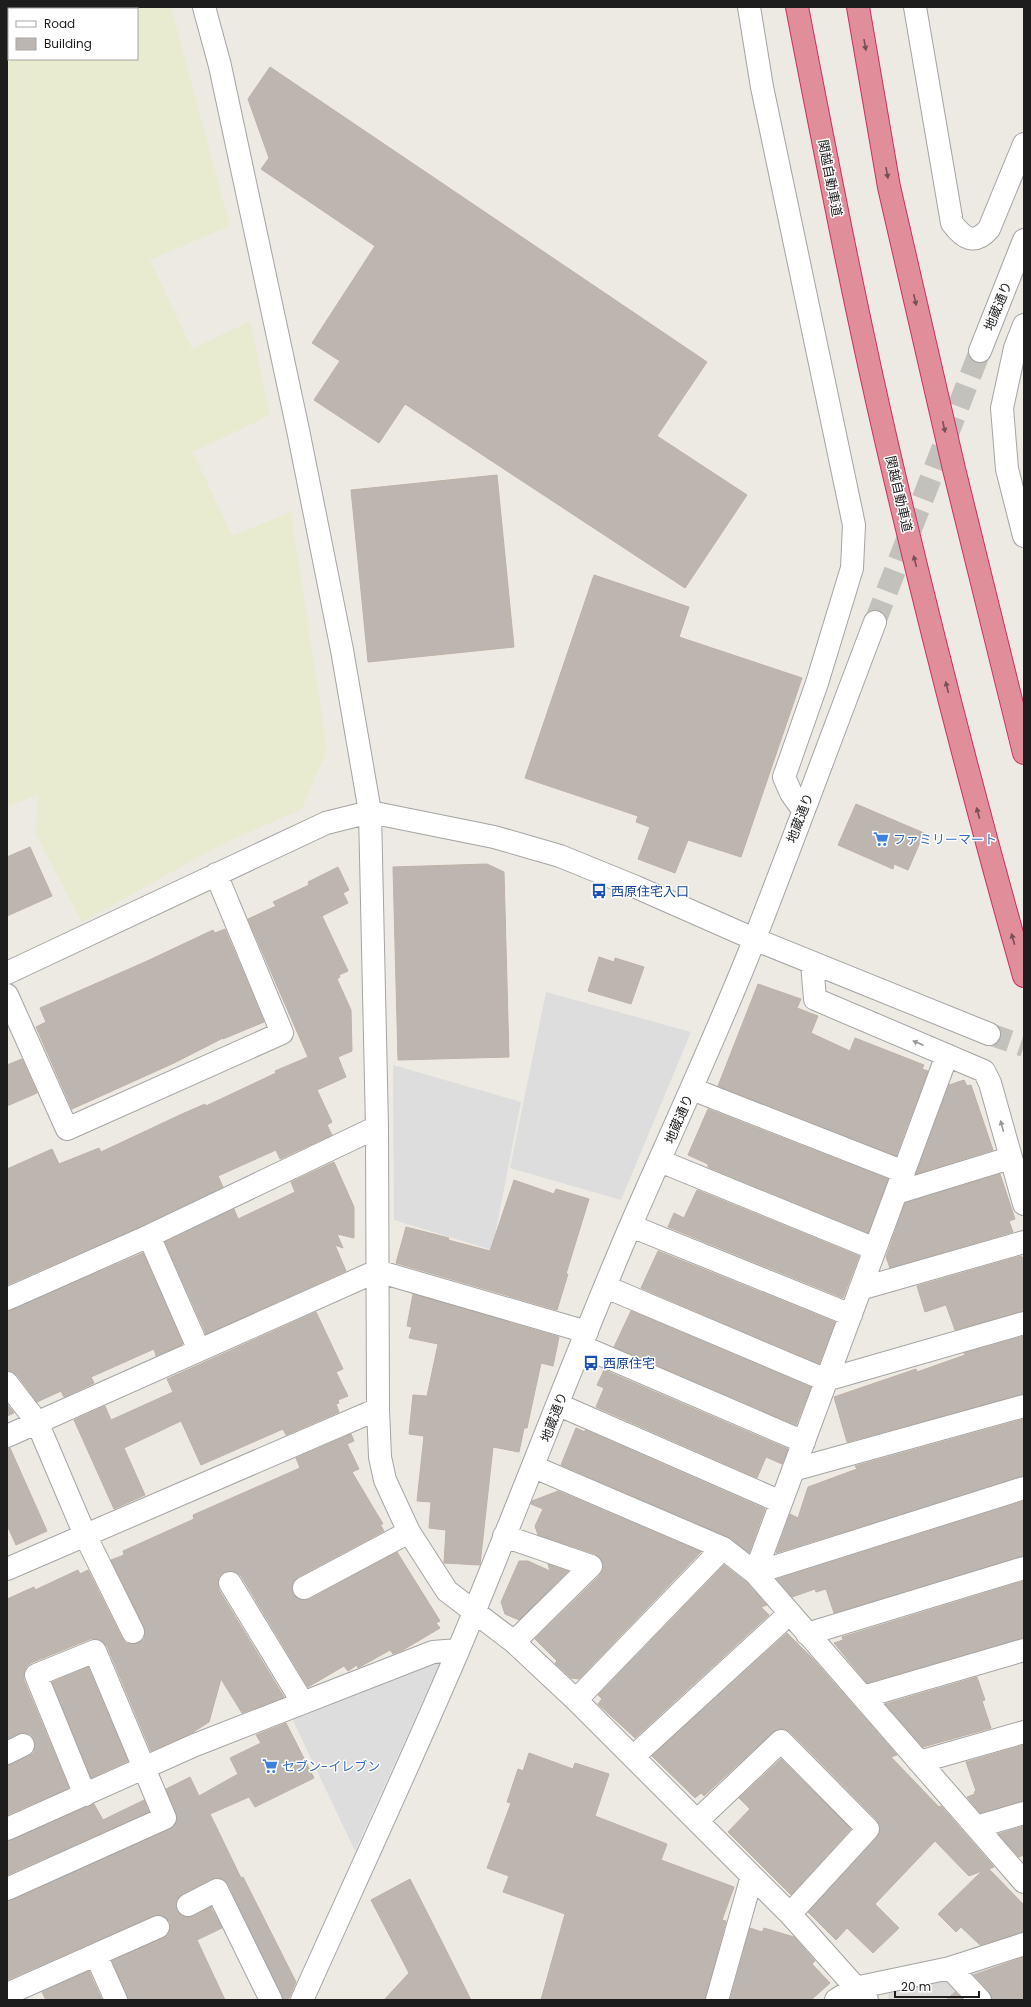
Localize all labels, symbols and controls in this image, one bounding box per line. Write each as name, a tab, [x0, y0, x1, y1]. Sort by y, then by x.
legend	[8, 8, 138, 60]
text: Road	[44, 15, 75, 32]
text: Building	[44, 35, 92, 52]
one-way arrow	[862, 39, 868, 52]
street label: 関越自動車道	[813, 138, 847, 218]
one-way arrow	[884, 167, 890, 180]
street label: 地蔵通り	[979, 278, 1017, 334]
one-way arrow	[913, 294, 919, 307]
one-way arrow	[942, 421, 948, 433]
street label: 関越自動車道	[881, 454, 917, 534]
one-way arrow	[912, 555, 918, 567]
one-way arrow	[944, 681, 950, 693]
street label: 地蔵通り	[782, 790, 818, 846]
one-way arrow	[975, 807, 981, 820]
supermarket icon: ファミリーマート	[872, 830, 890, 848]
place label: ファミリーマート	[893, 830, 997, 849]
bus stop icon: 西原住宅入口	[590, 882, 608, 900]
place label: 西原住宅入口	[611, 882, 689, 901]
one-way arrow	[1010, 932, 1016, 945]
one-way arrow	[911, 1039, 923, 1045]
street label: 地蔵通り	[660, 1091, 698, 1147]
one-way arrow	[998, 1120, 1004, 1132]
bus stop icon: 西原住宅	[582, 1354, 600, 1372]
place label: 西原住宅	[603, 1354, 655, 1373]
street label: 地蔵通り	[536, 1389, 572, 1445]
supermarket icon: セブン-イレブン	[261, 1757, 279, 1775]
place label: セブン-イレブン	[282, 1757, 380, 1776]
scale bar	[895, 1973, 979, 1999]
text: 20 m	[901, 1978, 931, 1995]

